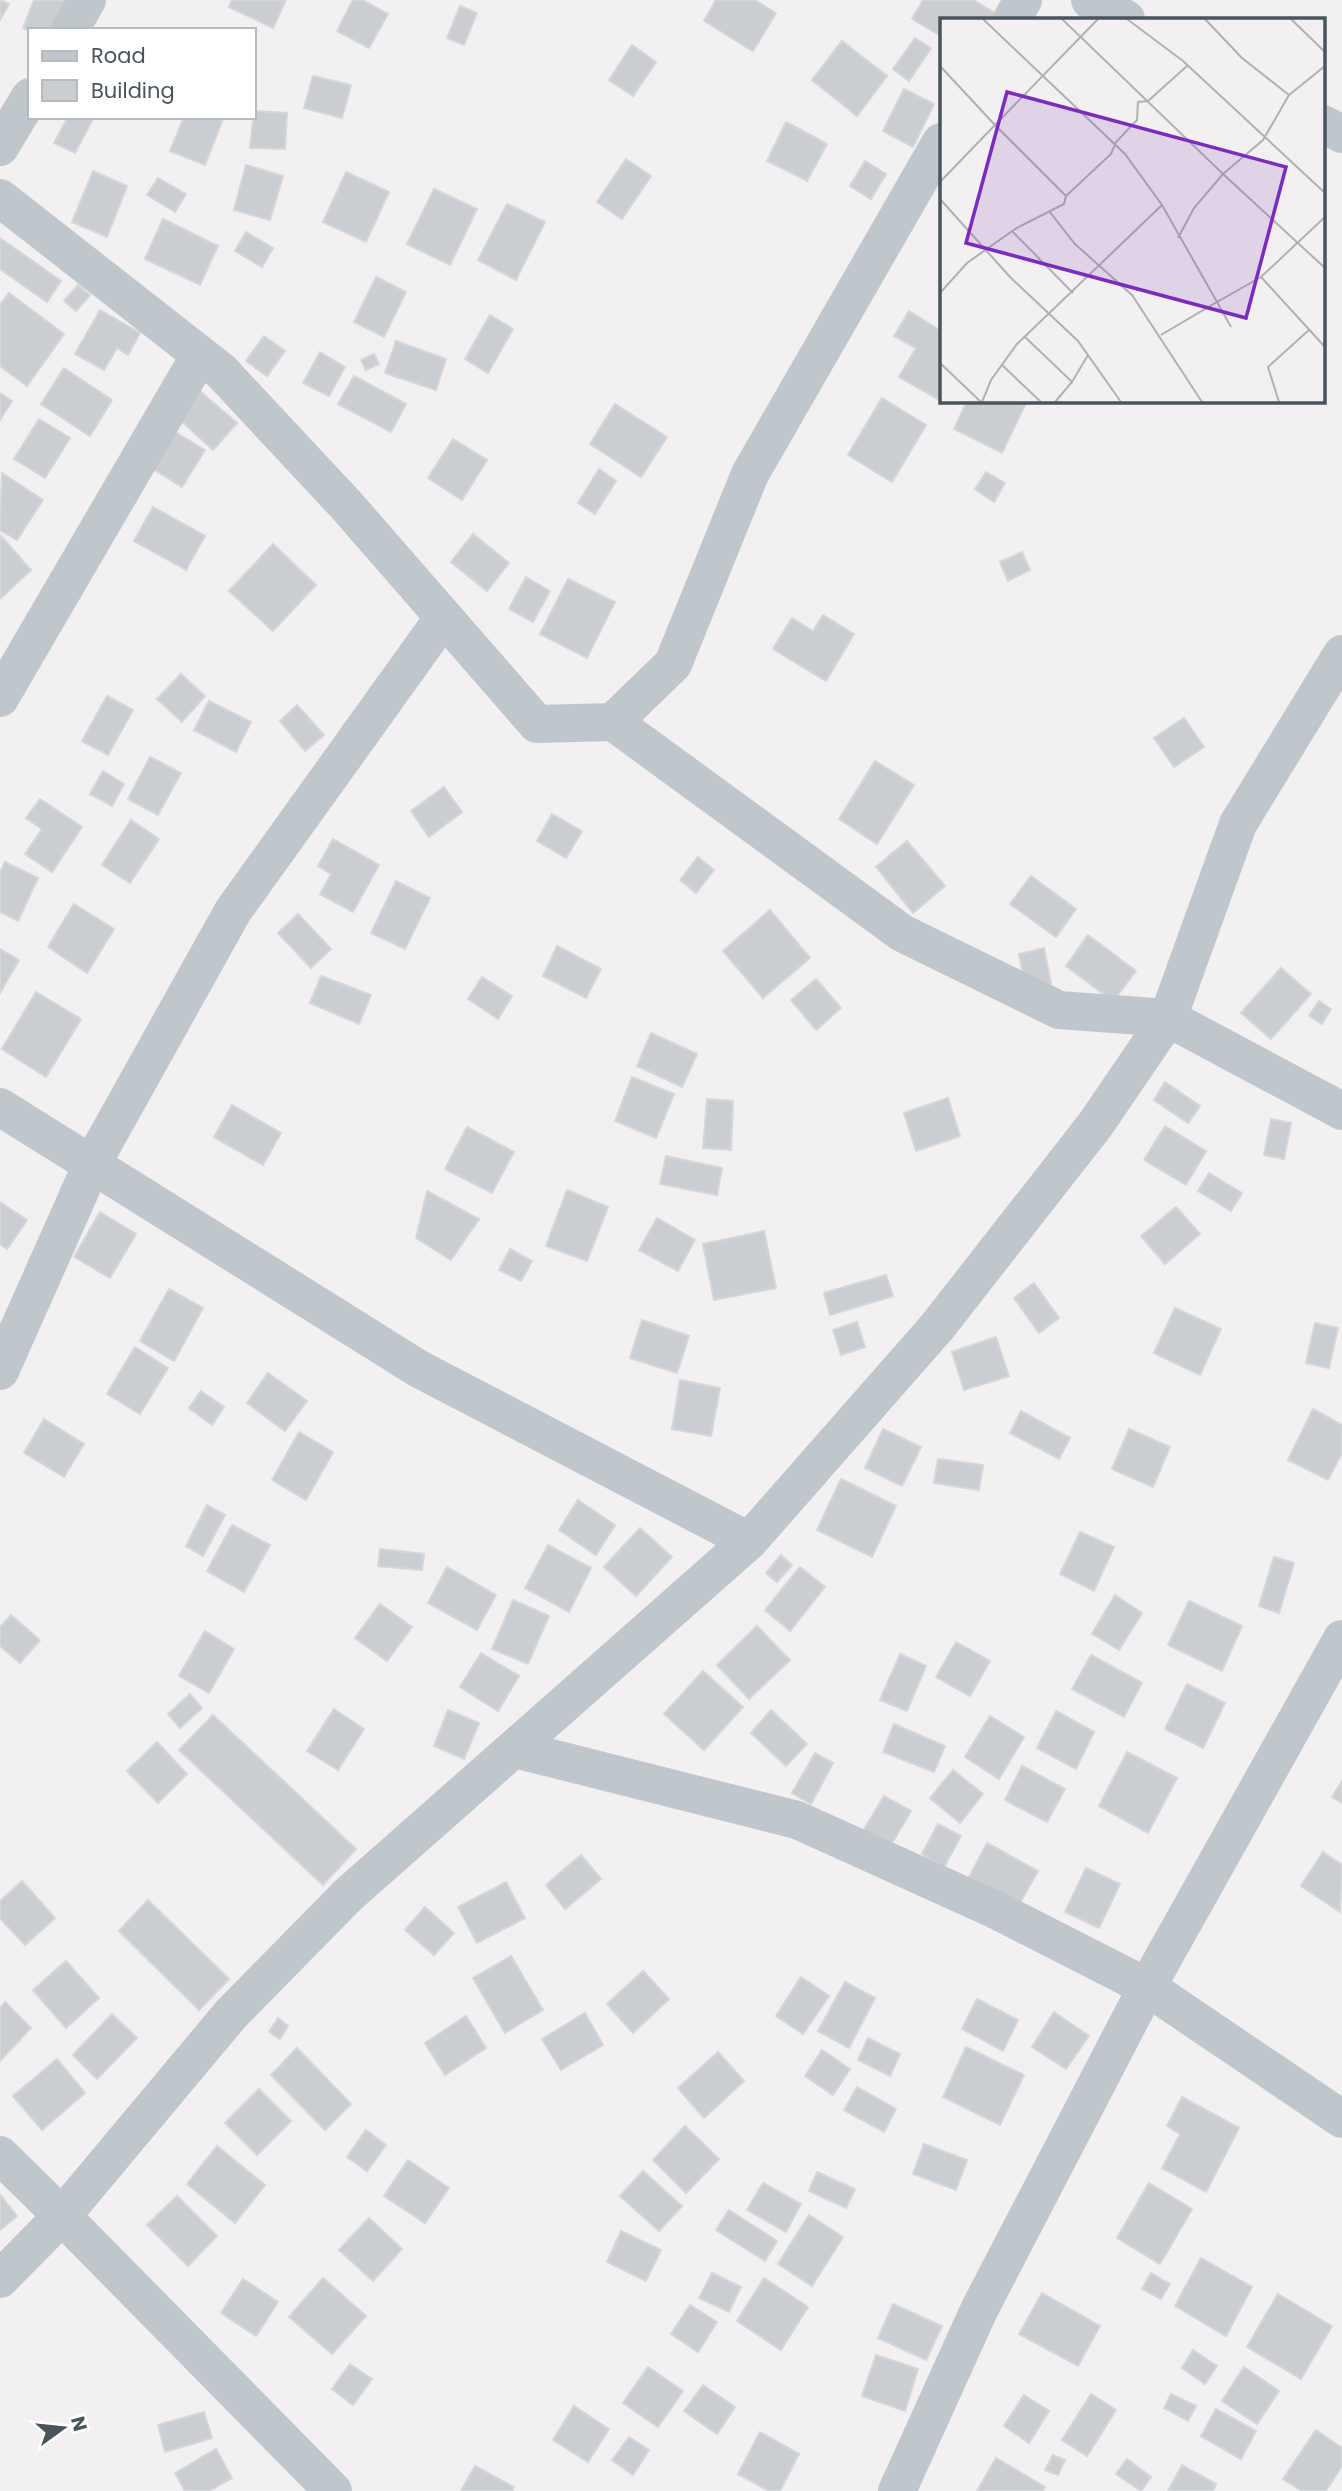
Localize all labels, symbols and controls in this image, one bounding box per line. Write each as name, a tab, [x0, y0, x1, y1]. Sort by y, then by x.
inset map	[940, 18, 1324, 402]
legend	[28, 28, 256, 119]
text: Road	[91, 41, 146, 70]
text: Building	[91, 76, 175, 105]
north arrow	[28, 2393, 98, 2463]
text: N	[64, 2413, 94, 2434]

